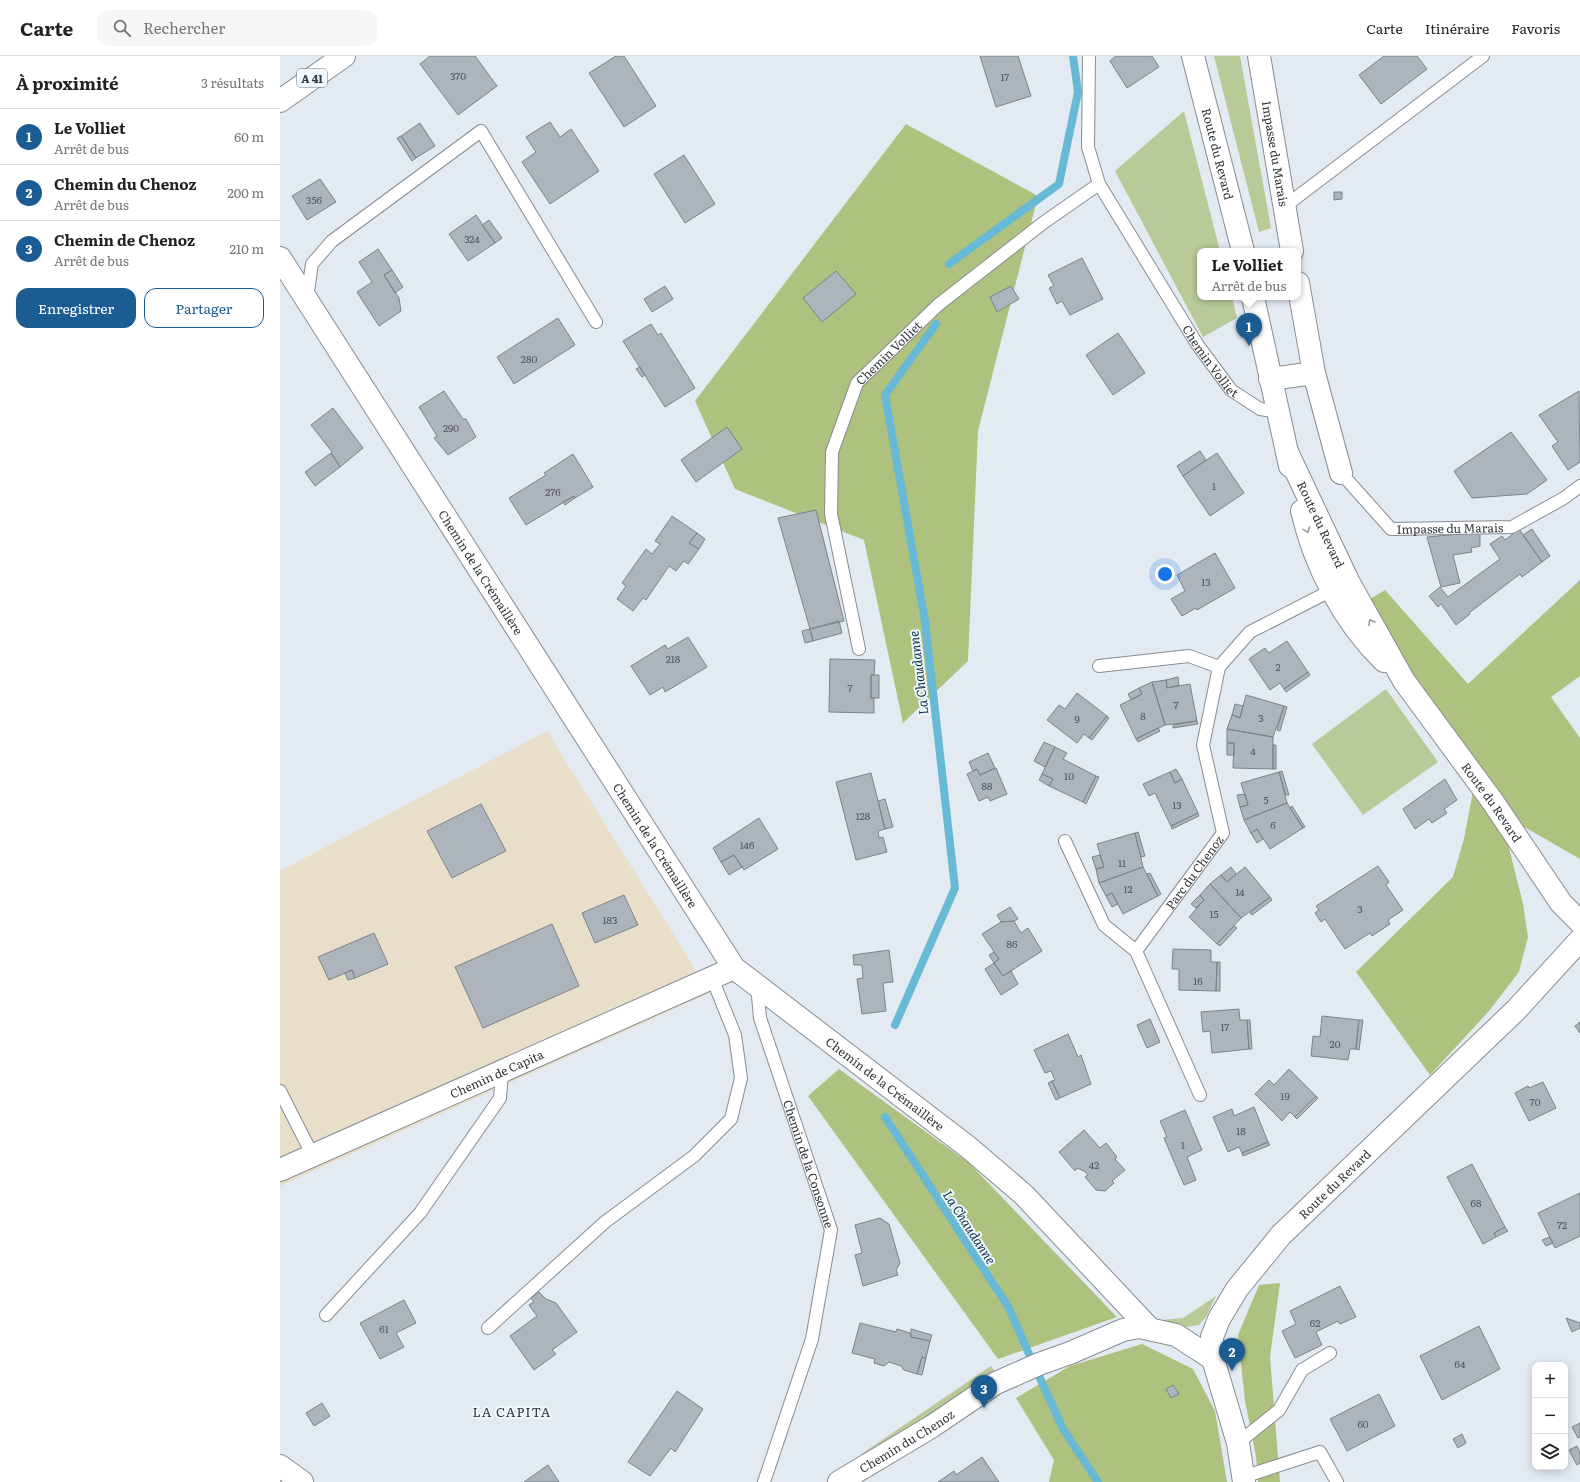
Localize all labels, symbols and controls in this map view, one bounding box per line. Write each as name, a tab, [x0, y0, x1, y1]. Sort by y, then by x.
search box	[97, 10, 377, 46]
text: Carte	[20, 14, 73, 42]
text: Rechercher	[143, 16, 225, 39]
icon: search	[111, 17, 133, 39]
text: Carte	[1366, 18, 1403, 38]
text: Itinéraire	[1425, 18, 1489, 38]
text: Favoris	[1511, 18, 1560, 38]
house number: 370	[450, 68, 466, 83]
road number: A 41	[297, 69, 327, 87]
house number: 17	[1001, 69, 1009, 84]
text: À proximité	[16, 70, 119, 95]
text: 3 résultats	[201, 73, 264, 92]
street label: Impasse du Marais	[1258, 100, 1293, 208]
street label: Route du Revard	[1198, 106, 1239, 202]
text: Le Volliet	[54, 116, 126, 139]
text: 1	[26, 127, 32, 146]
text: 60 m	[234, 127, 264, 146]
text: Arrêt de bus	[54, 139, 129, 158]
text: Chemin du Chenoz	[54, 172, 197, 195]
text: 2	[26, 183, 32, 202]
text: 200 m	[227, 183, 264, 202]
house number: 356	[306, 192, 323, 207]
text: Arrêt de bus	[54, 195, 129, 214]
text: Chemin de Chenoz	[54, 228, 195, 251]
house number: 324	[464, 231, 480, 246]
text: 3	[25, 239, 33, 258]
text: 210 m	[229, 239, 264, 258]
popup	[1197, 248, 1301, 300]
text: Arrêt de bus	[54, 251, 129, 270]
text: Le Volliet	[1212, 253, 1283, 276]
text: Arrêt de bus	[1212, 276, 1286, 295]
button: Enregistrer	[16, 288, 136, 328]
button: Partager	[144, 288, 264, 328]
pin: 1	[1236, 313, 1262, 346]
street label: Chemin Volliet	[851, 316, 926, 389]
street label: Chemin Volliet	[1178, 321, 1242, 402]
house number: 280	[521, 351, 537, 366]
house number: 290	[443, 420, 459, 435]
house number: 1	[1212, 478, 1216, 493]
street label: Route du Revard	[1293, 478, 1350, 571]
house number: 276	[545, 484, 561, 499]
street label: Chemin de la Crémaillère	[434, 506, 528, 638]
street label: Impasse du Marais	[1396, 518, 1504, 538]
one-way arrow	[1303, 527, 1311, 534]
your location	[1155, 564, 1175, 584]
house number: 13	[1201, 574, 1211, 589]
one-way arrow	[1369, 619, 1376, 626]
water label: La Chaudanne	[903, 630, 933, 716]
house number: 218	[666, 651, 681, 666]
house number: 2	[1275, 659, 1281, 674]
house number: 7	[847, 680, 853, 695]
house number: 7	[1173, 697, 1179, 712]
house number: 8	[1140, 708, 1146, 723]
house number: 3	[1258, 710, 1264, 725]
house number: 9	[1074, 711, 1080, 726]
house number: 4	[1250, 743, 1256, 758]
street label: Route du Revard	[1458, 758, 1527, 846]
house number: 10	[1064, 768, 1074, 783]
house number: 88	[981, 778, 993, 793]
street label: Chemin de la Crémaillère	[609, 779, 702, 911]
house number: 5	[1263, 792, 1269, 807]
house number: 13	[1172, 797, 1182, 812]
house number: 128	[856, 808, 871, 823]
house number: 6	[1270, 817, 1276, 832]
street label: Parc du Chenoz	[1161, 831, 1228, 913]
house number: 146	[740, 837, 755, 852]
house number: 11	[1118, 855, 1126, 870]
house number: 12	[1123, 881, 1133, 896]
house number: 14	[1235, 884, 1245, 899]
house number: 3	[1357, 901, 1363, 916]
house number: 15	[1209, 906, 1219, 921]
house number: 183	[603, 912, 618, 927]
house number: 86	[1007, 936, 1018, 951]
house number: 16	[1193, 973, 1203, 988]
house number: 17	[1221, 1019, 1229, 1034]
street label: Chemin de la Crémaillère	[822, 1032, 948, 1135]
house number: 20	[1330, 1036, 1341, 1051]
street label: Chemin de Capita	[447, 1045, 547, 1102]
house number: 19	[1280, 1088, 1290, 1103]
house number: 70	[1530, 1094, 1541, 1109]
street label: Chemin de la Consonne	[779, 1097, 839, 1231]
house number: 18	[1236, 1123, 1246, 1138]
house number: 1	[1181, 1137, 1185, 1152]
street label: Route du Revard	[1294, 1144, 1375, 1223]
house number: 42	[1089, 1157, 1099, 1172]
water label: La Chaudanne	[939, 1186, 1001, 1268]
house number: 68	[1471, 1195, 1482, 1210]
house number: 72	[1557, 1217, 1567, 1232]
house number: 62	[1310, 1315, 1320, 1330]
house number: 61	[379, 1321, 389, 1336]
pin: 2	[1219, 1338, 1245, 1371]
house number: 64	[1455, 1356, 1466, 1371]
map controls	[1532, 1362, 1568, 1470]
button: +	[1532, 1362, 1568, 1398]
pin: 3	[971, 1375, 997, 1408]
button: −	[1532, 1398, 1568, 1434]
district label: LA CAPITA	[473, 1402, 551, 1421]
street label: Chemin du Chenoz	[856, 1405, 958, 1477]
house number: 60	[1357, 1416, 1369, 1431]
button: layers	[1532, 1434, 1568, 1470]

